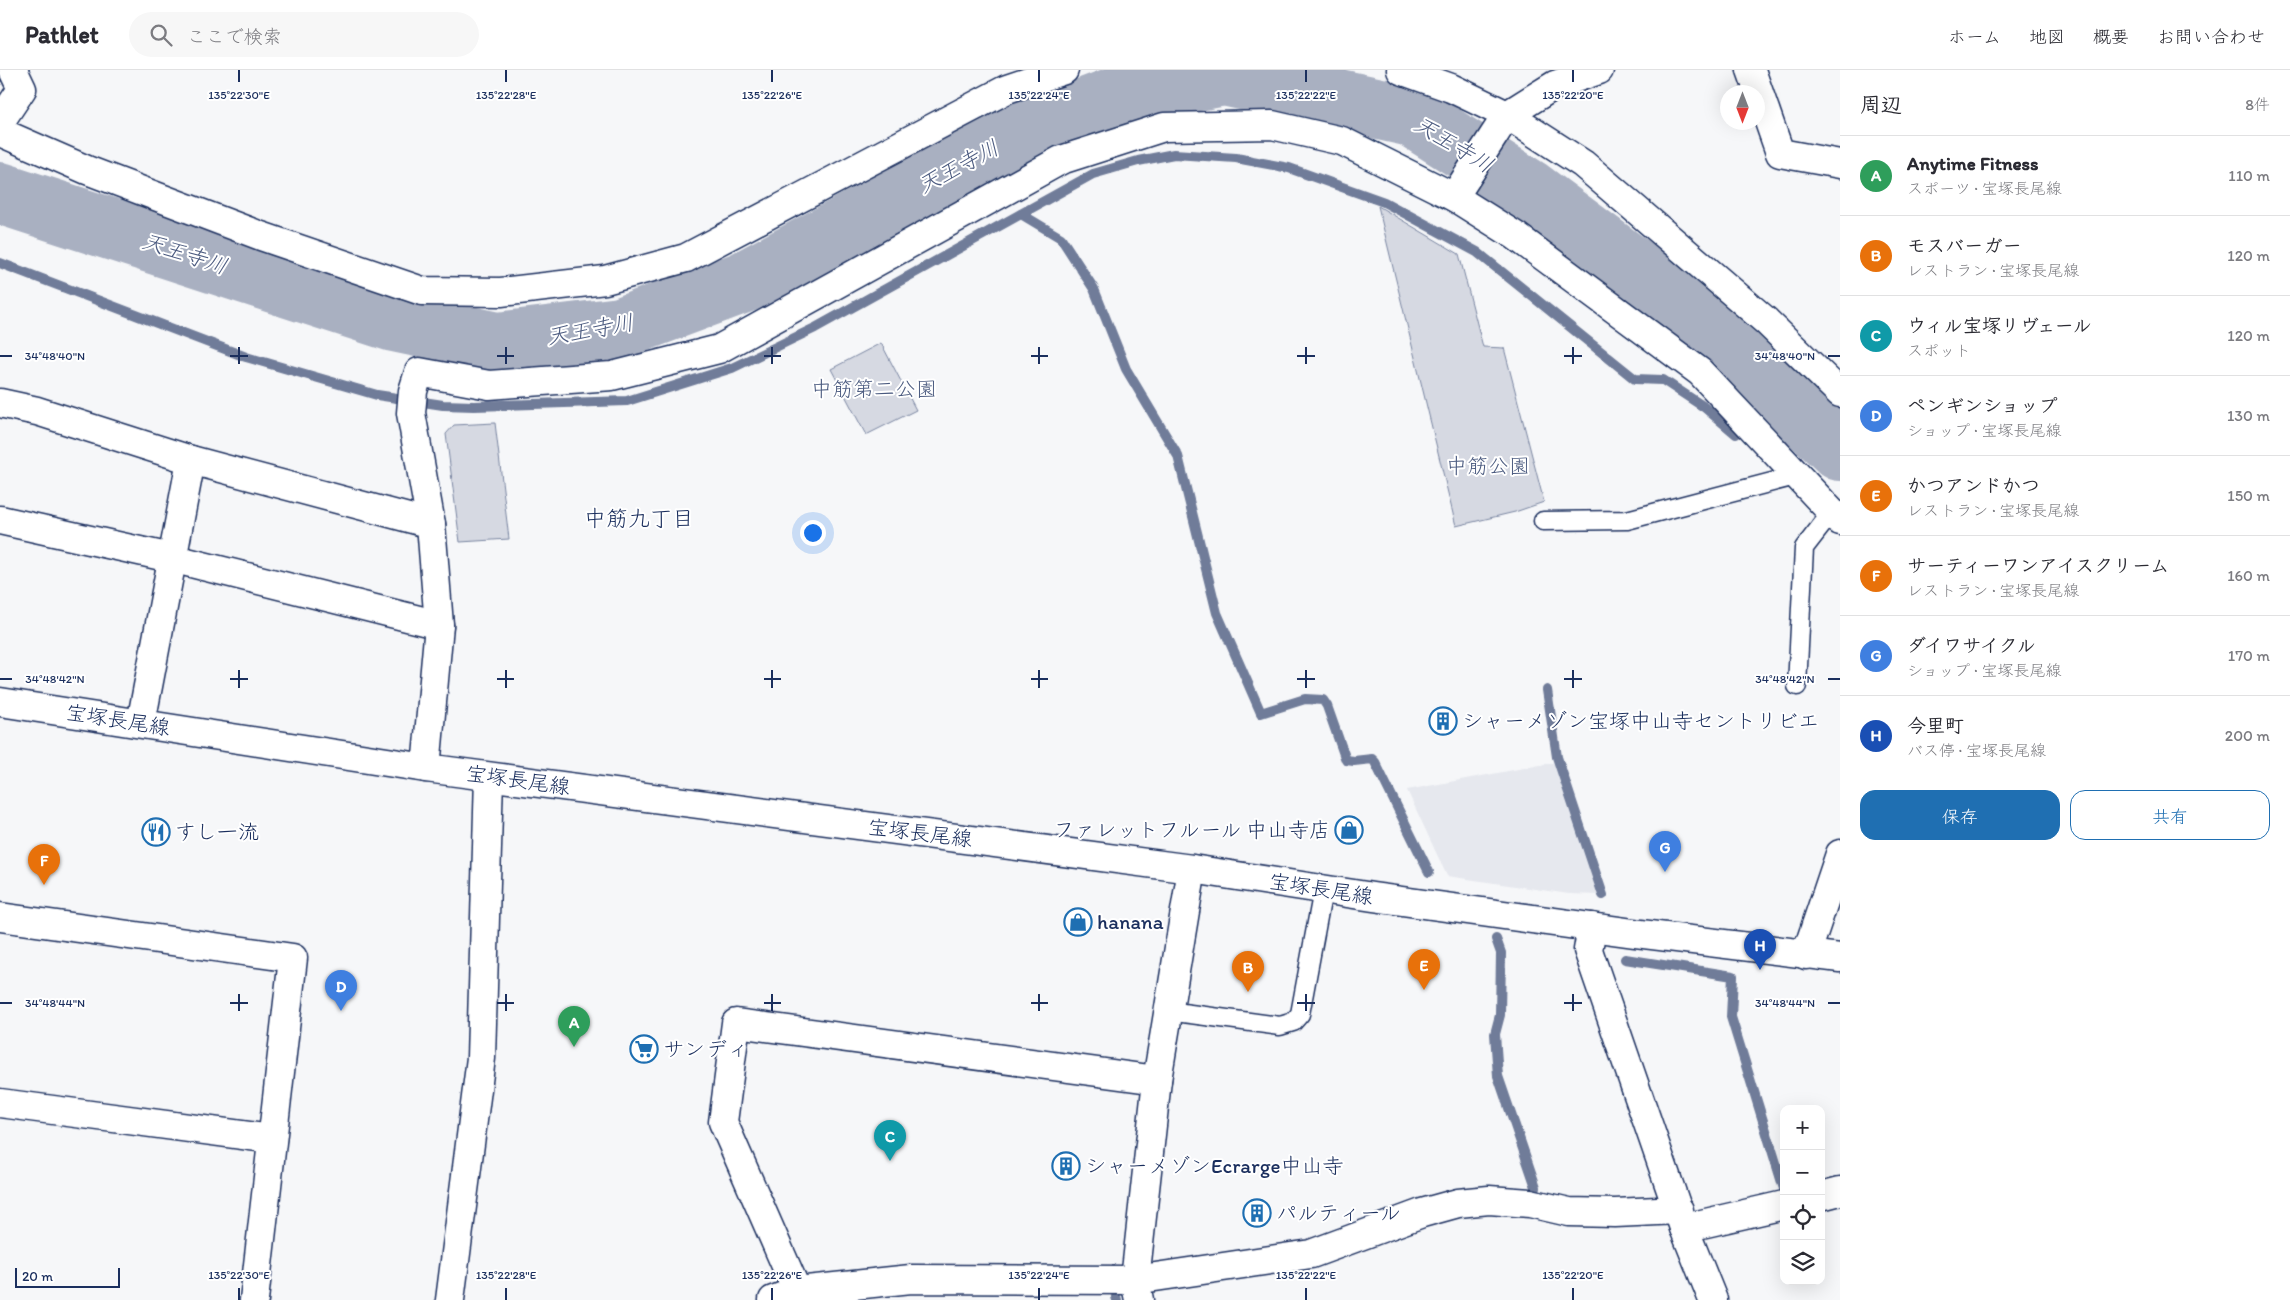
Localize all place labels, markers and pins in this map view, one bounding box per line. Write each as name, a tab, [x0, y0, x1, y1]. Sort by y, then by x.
building icon: シャーメゾン宝塚中山寺セントリビエ	[1428, 706, 1458, 736]
place label: シャーメゾン宝塚中山寺セントリビエ	[1462, 708, 1819, 733]
shop icon: ファレットフルール 中山寺店	[1334, 815, 1364, 845]
restaurant icon: すし一流	[141, 817, 171, 847]
place label: ファレットフルール 中山寺店	[1054, 817, 1330, 842]
place label: すし一流	[175, 819, 259, 844]
pin: G	[1649, 831, 1681, 872]
pin: F	[28, 844, 60, 885]
shop icon: hanana	[1063, 907, 1093, 937]
place label: hanana	[1097, 909, 1164, 934]
pin: H	[1744, 929, 1776, 970]
pin: E	[1408, 949, 1440, 990]
pin: B	[1232, 951, 1264, 992]
pin: D	[325, 970, 357, 1011]
pin: A	[558, 1006, 590, 1047]
supermarket icon: サンディ	[629, 1034, 659, 1064]
place label: サンディ	[663, 1036, 748, 1061]
pin: C	[874, 1120, 906, 1161]
building icon: シャーメゾンEcrarge中山寺	[1051, 1151, 1081, 1181]
place label: シャーメゾンEcrarge中山寺	[1085, 1153, 1343, 1178]
building icon: パルティール	[1242, 1198, 1272, 1228]
place label: パルティール	[1276, 1200, 1401, 1225]

